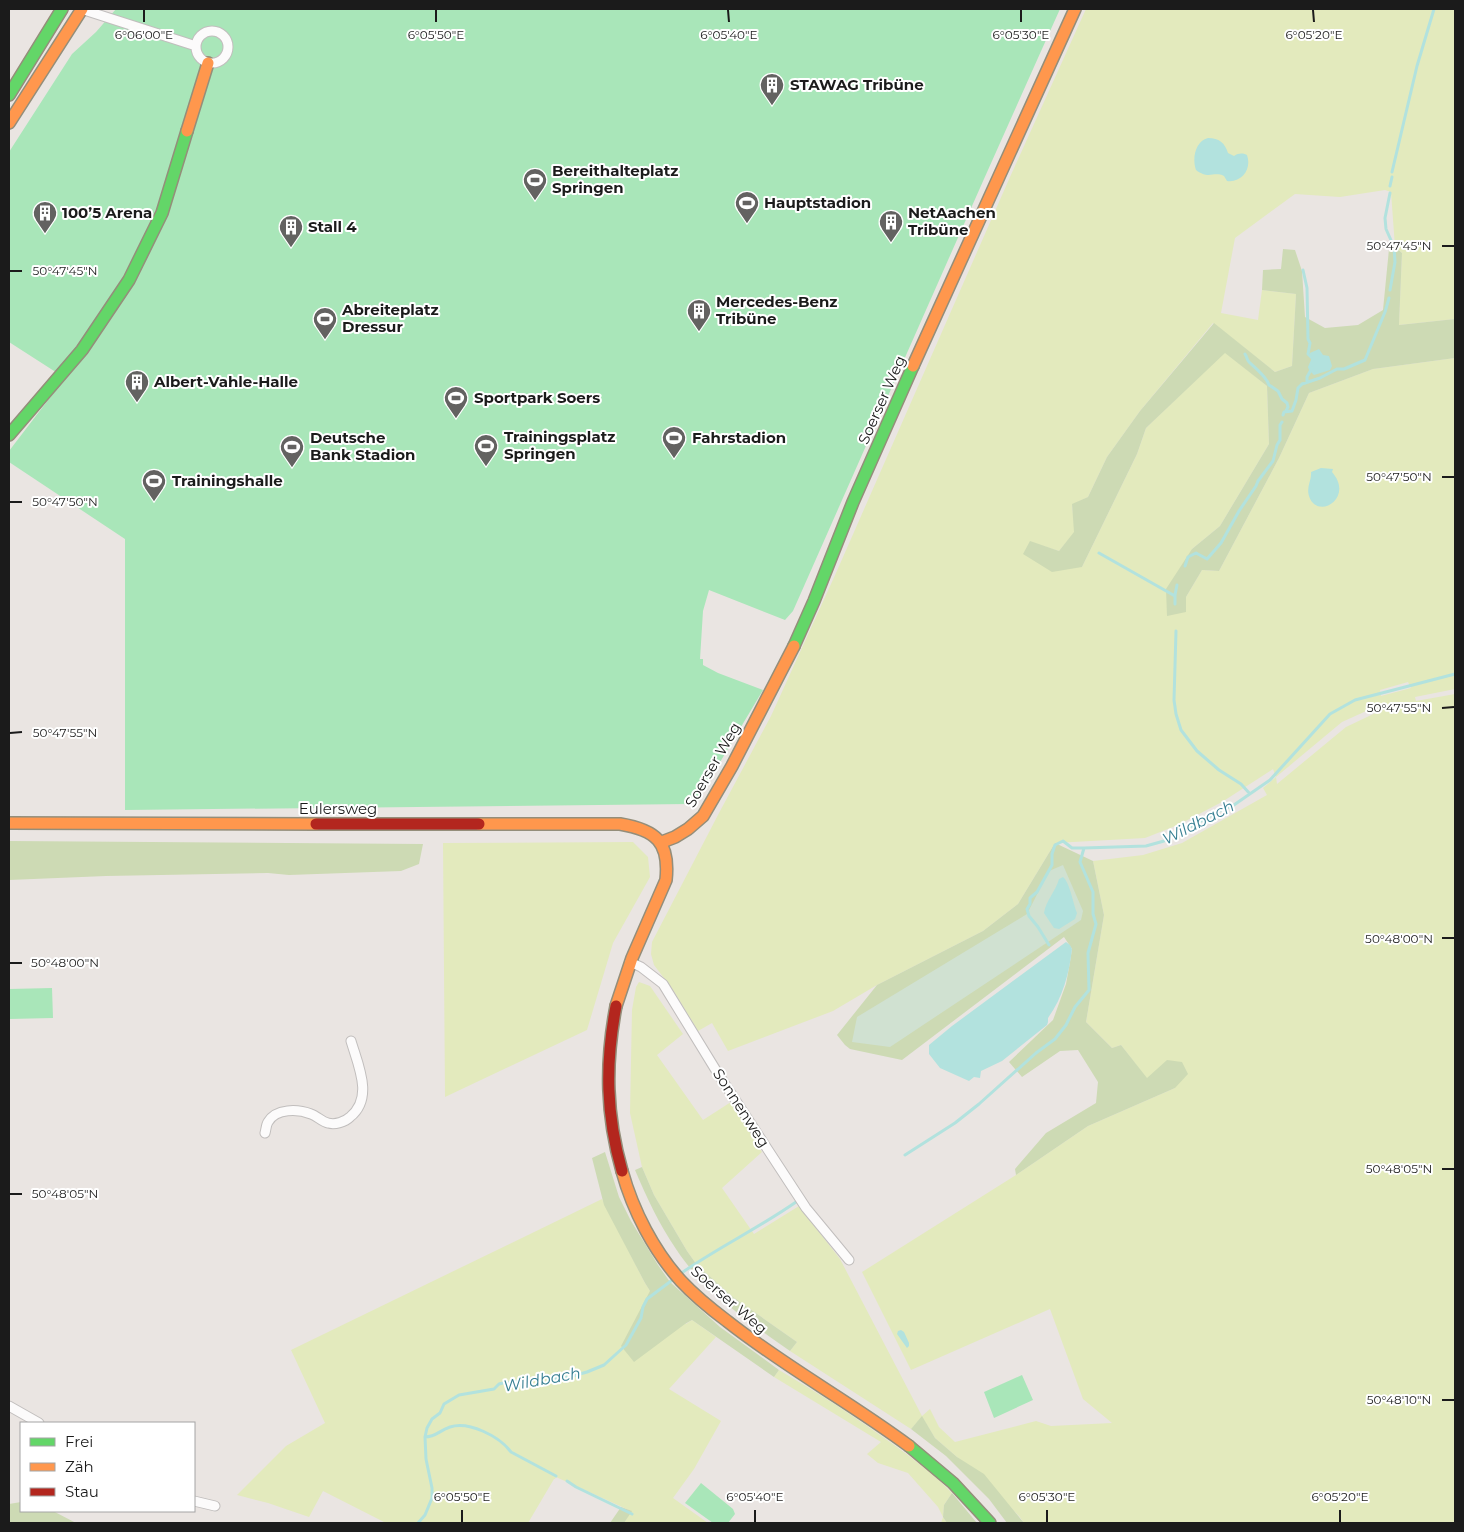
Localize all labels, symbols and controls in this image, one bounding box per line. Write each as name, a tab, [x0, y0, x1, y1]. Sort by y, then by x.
text: 6°06'00"E	[115, 27, 173, 42]
text: 6°05'50"E	[408, 27, 464, 42]
text: 6°05'40"E	[700, 27, 758, 42]
text: 6°05'30"E	[993, 27, 1049, 42]
text: 6°05'20"E	[1286, 27, 1342, 42]
building icon: STAWAG Tribüne	[759, 72, 785, 106]
place label: STAWAG Tribüne	[790, 75, 924, 94]
place label: Bereithalteplatz Springen	[552, 161, 678, 197]
sports icon: Bereithalteplatz Springen	[522, 167, 548, 201]
sports icon: Hauptstadion	[734, 190, 760, 224]
place label: Hauptstadion	[764, 193, 871, 212]
building icon: 100’5 Arena	[32, 200, 58, 234]
place label: 100’5 Arena	[62, 203, 152, 222]
place label: NetAachen Tribüne	[908, 203, 996, 239]
building icon: NetAachen Tribüne	[878, 209, 904, 243]
building icon: Stall 4	[278, 214, 304, 248]
place label: Stall 4	[308, 217, 357, 236]
text: 50°47'45"N	[1367, 238, 1431, 253]
text: 50°47'45"N	[33, 263, 97, 278]
place label: Mercedes-Benz Tribüne	[716, 292, 837, 328]
building icon: Mercedes-Benz Tribüne	[686, 298, 712, 332]
place label: Abreiteplatz Dressur	[341, 300, 439, 336]
sports icon: Abreiteplatz Dressur	[312, 306, 338, 340]
street label: Soerser Weg	[854, 352, 910, 447]
building icon: Albert-Vahle-Halle	[124, 369, 150, 403]
place label: Albert-Vahle-Halle	[153, 372, 298, 391]
sports icon: Sportpark Soers	[443, 385, 469, 419]
place label: Sportpark Soers	[474, 388, 600, 407]
sports icon: Fahrstadion	[661, 425, 687, 459]
place label: Trainingsplatz Springen	[504, 427, 615, 463]
place label: Deutsche Bank Stadion	[310, 428, 415, 464]
place label: Fahrstadion	[692, 428, 786, 447]
sports icon: Trainingsplatz Springen	[473, 433, 499, 467]
sports icon: Deutsche Bank Stadion	[279, 434, 305, 468]
sports icon: Trainingshalle	[141, 468, 167, 502]
text: 50°47'50"N	[1366, 469, 1432, 484]
place label: Trainingshalle	[172, 471, 283, 490]
text: 50°47'50"N	[32, 494, 98, 509]
text: 50°47'55"N	[1367, 700, 1431, 715]
street label: Soerser Weg	[681, 719, 745, 811]
text: 50°47'55"N	[33, 725, 97, 740]
water label: Wildbach	[1159, 796, 1237, 849]
street label: Eulersweg	[299, 799, 377, 818]
text: 50°48'00"N	[1365, 931, 1433, 946]
text: 50°48'00"N	[31, 955, 99, 970]
street label: Sonnenweg	[709, 1065, 774, 1151]
text: 50°48'05"N	[1366, 1161, 1432, 1176]
text: 50°48'05"N	[32, 1186, 98, 1201]
street label: Soerser Weg	[687, 1261, 771, 1338]
water label: Wildbach	[502, 1363, 582, 1396]
text: 50°48'10"N	[1367, 1392, 1431, 1407]
legend	[20, 1422, 195, 1512]
text: Frei	[65, 1432, 93, 1451]
text: Zäh	[65, 1457, 94, 1476]
text: Stau	[65, 1482, 99, 1501]
text: 6°05'50"E	[434, 1489, 490, 1504]
text: 6°05'40"E	[726, 1489, 784, 1504]
text: 6°05'30"E	[1019, 1489, 1075, 1504]
text: 6°05'20"E	[1312, 1489, 1368, 1504]

